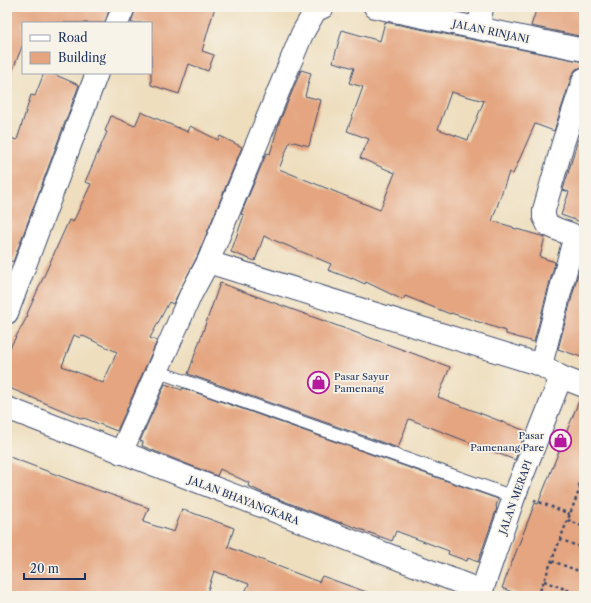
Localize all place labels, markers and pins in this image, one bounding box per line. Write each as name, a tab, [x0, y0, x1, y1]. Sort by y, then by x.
shop icon: Pasar Sayur Pamenang	[306, 369, 332, 395]
place label: Pasar Sayur Pamenang	[334, 370, 390, 395]
shop icon: Pasar Pamenang Pare	[547, 428, 573, 454]
place label: Pasar Pamenang Pare	[470, 429, 545, 454]

